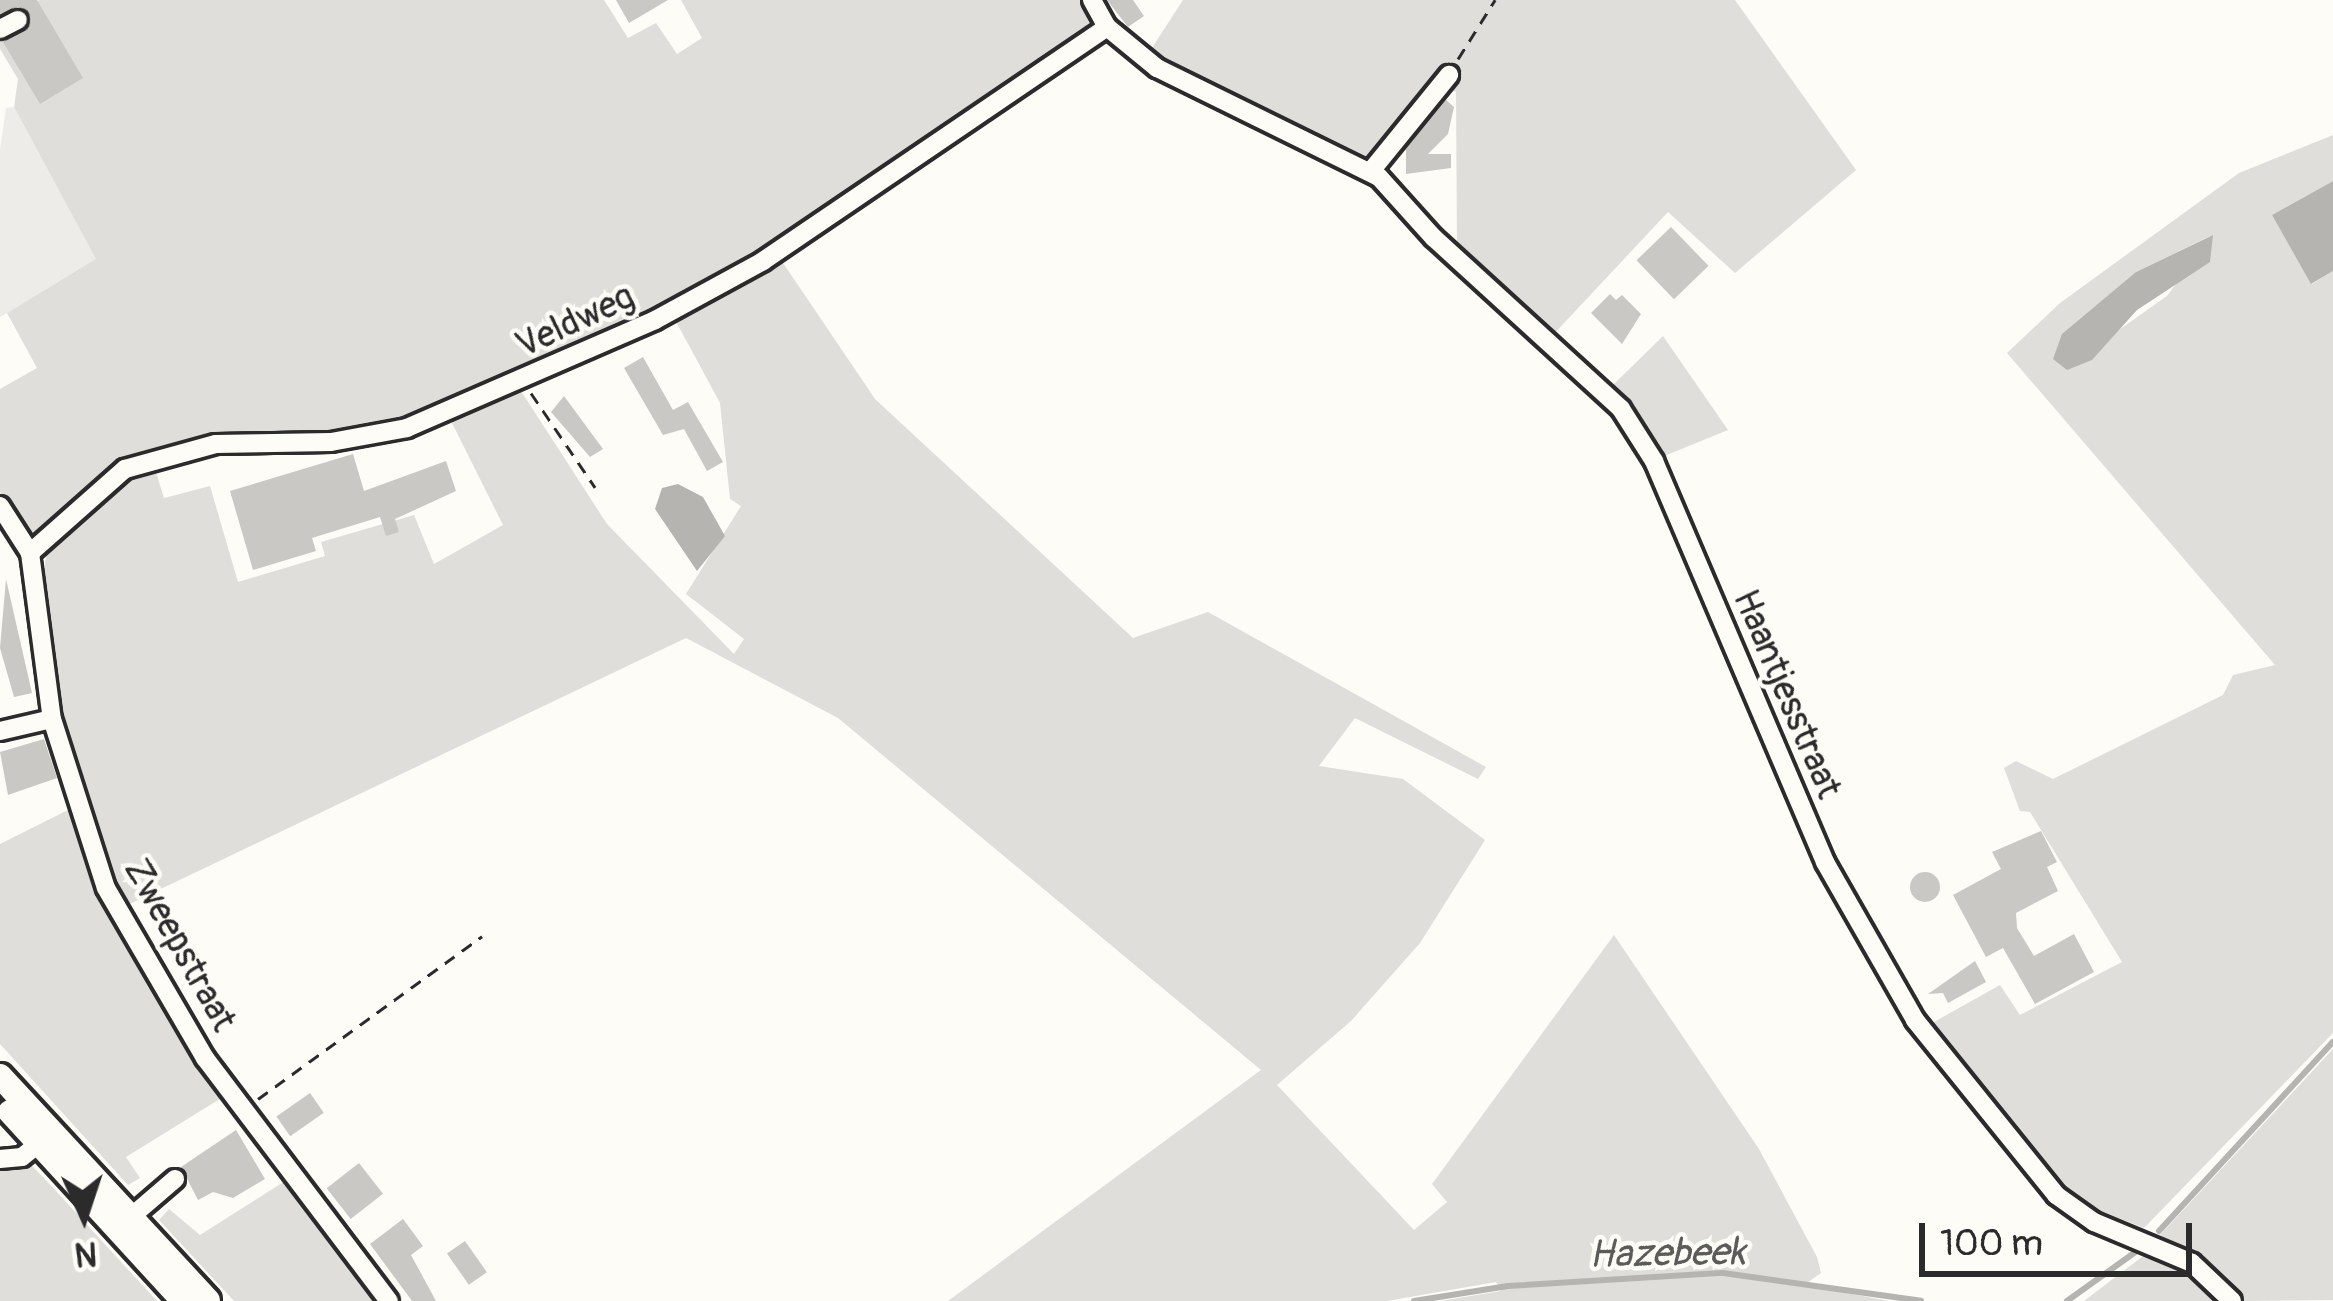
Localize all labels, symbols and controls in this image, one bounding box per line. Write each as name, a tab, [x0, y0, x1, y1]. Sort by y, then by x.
street label: Veldweg	[509, 275, 641, 367]
street label: Haantjesstraat	[1724, 583, 1850, 805]
street label: Zweepstraat	[115, 851, 245, 1039]
north arrow	[24, 1157, 144, 1277]
scale bar	[1925, 1199, 2198, 1273]
text: 100 m	[1940, 1221, 2043, 1266]
water label: Hazebeek	[1588, 1229, 1746, 1279]
text: N	[74, 1232, 98, 1275]

